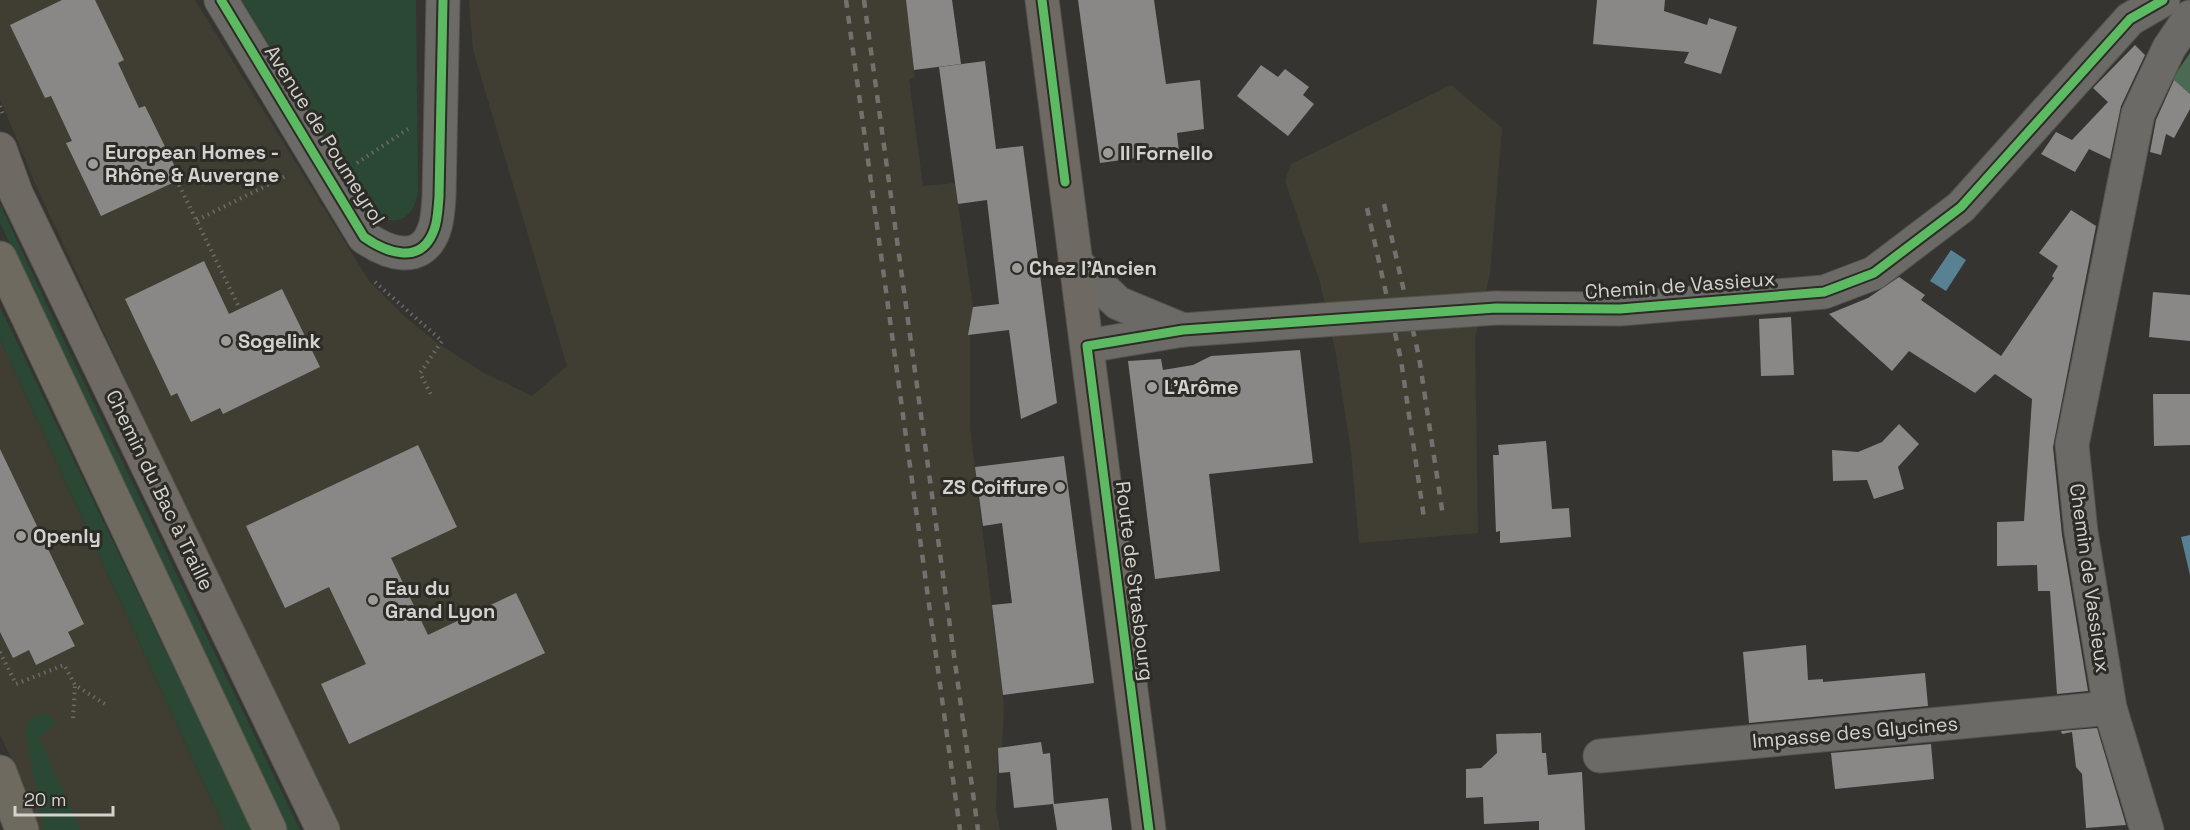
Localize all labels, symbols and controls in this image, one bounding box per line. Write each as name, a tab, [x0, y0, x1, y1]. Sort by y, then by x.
street label: Avenue de Poumeyrol	[259, 40, 391, 230]
place label: European Homes - Rhône & Auvergne	[105, 139, 279, 188]
place label: Il Fornello	[1120, 140, 1213, 166]
marker: Il Fornello	[1101, 146, 1115, 160]
marker: European Homes - Rhône & Auvergne	[86, 157, 100, 171]
place label: Chez l'Ancien	[1029, 255, 1157, 281]
marker: Chez l'Ancien	[1010, 261, 1024, 275]
street label: Chemin de Vassieux	[1584, 265, 1776, 305]
place label: Sogelink	[238, 328, 321, 354]
marker: Sogelink	[219, 334, 233, 348]
place label: L'Arôme	[1164, 374, 1238, 400]
marker: L'Arôme	[1145, 380, 1159, 394]
street label: Chemin du Bac à Traille	[100, 385, 220, 595]
place label: ZS Coiffure	[942, 474, 1048, 500]
marker: ZS Coiffure	[1053, 480, 1067, 494]
street label: Route de Strasbourg	[1110, 480, 1160, 682]
street label: Chemin de Vassieux	[2064, 482, 2116, 674]
place label: Openly	[33, 523, 101, 549]
marker: Openly	[14, 529, 28, 543]
place label: Eau du Grand Lyon	[385, 575, 495, 624]
marker: Eau du Grand Lyon	[366, 593, 380, 607]
street label: Impasse des Glycines	[1751, 710, 1959, 754]
scale bar	[15, 779, 112, 817]
text: 20 m	[24, 788, 67, 811]

